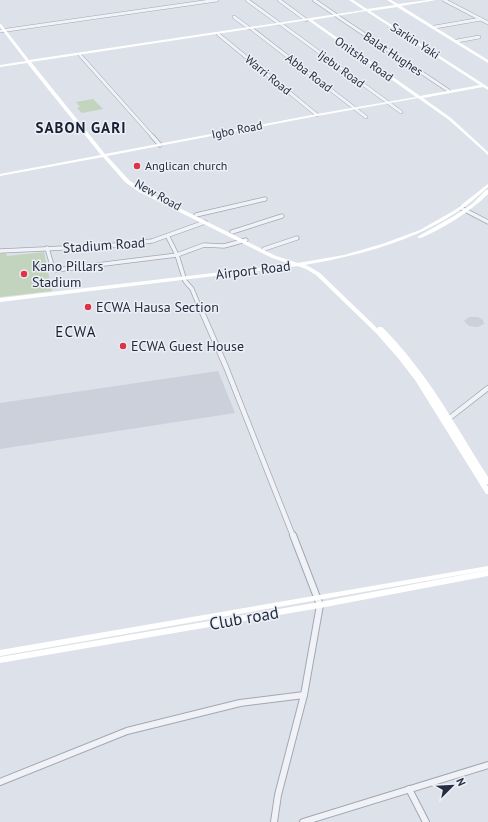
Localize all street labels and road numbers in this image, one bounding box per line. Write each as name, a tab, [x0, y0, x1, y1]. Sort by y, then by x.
street label: Sarkin Yaki	[388, 19, 443, 62]
street label: Balat Hughes	[361, 28, 426, 79]
street label: Onitsha Road	[332, 33, 397, 84]
street label: Ijebu Road	[315, 47, 368, 91]
street label: Abba Road	[283, 50, 336, 95]
street label: Warri Road	[242, 51, 295, 98]
street label: Igbo Road	[210, 117, 264, 142]
street label: New Road	[132, 176, 184, 214]
street label: Stadium Road	[62, 233, 146, 257]
street label: Airport Road	[215, 256, 291, 284]
street label: Club road	[208, 601, 280, 635]

